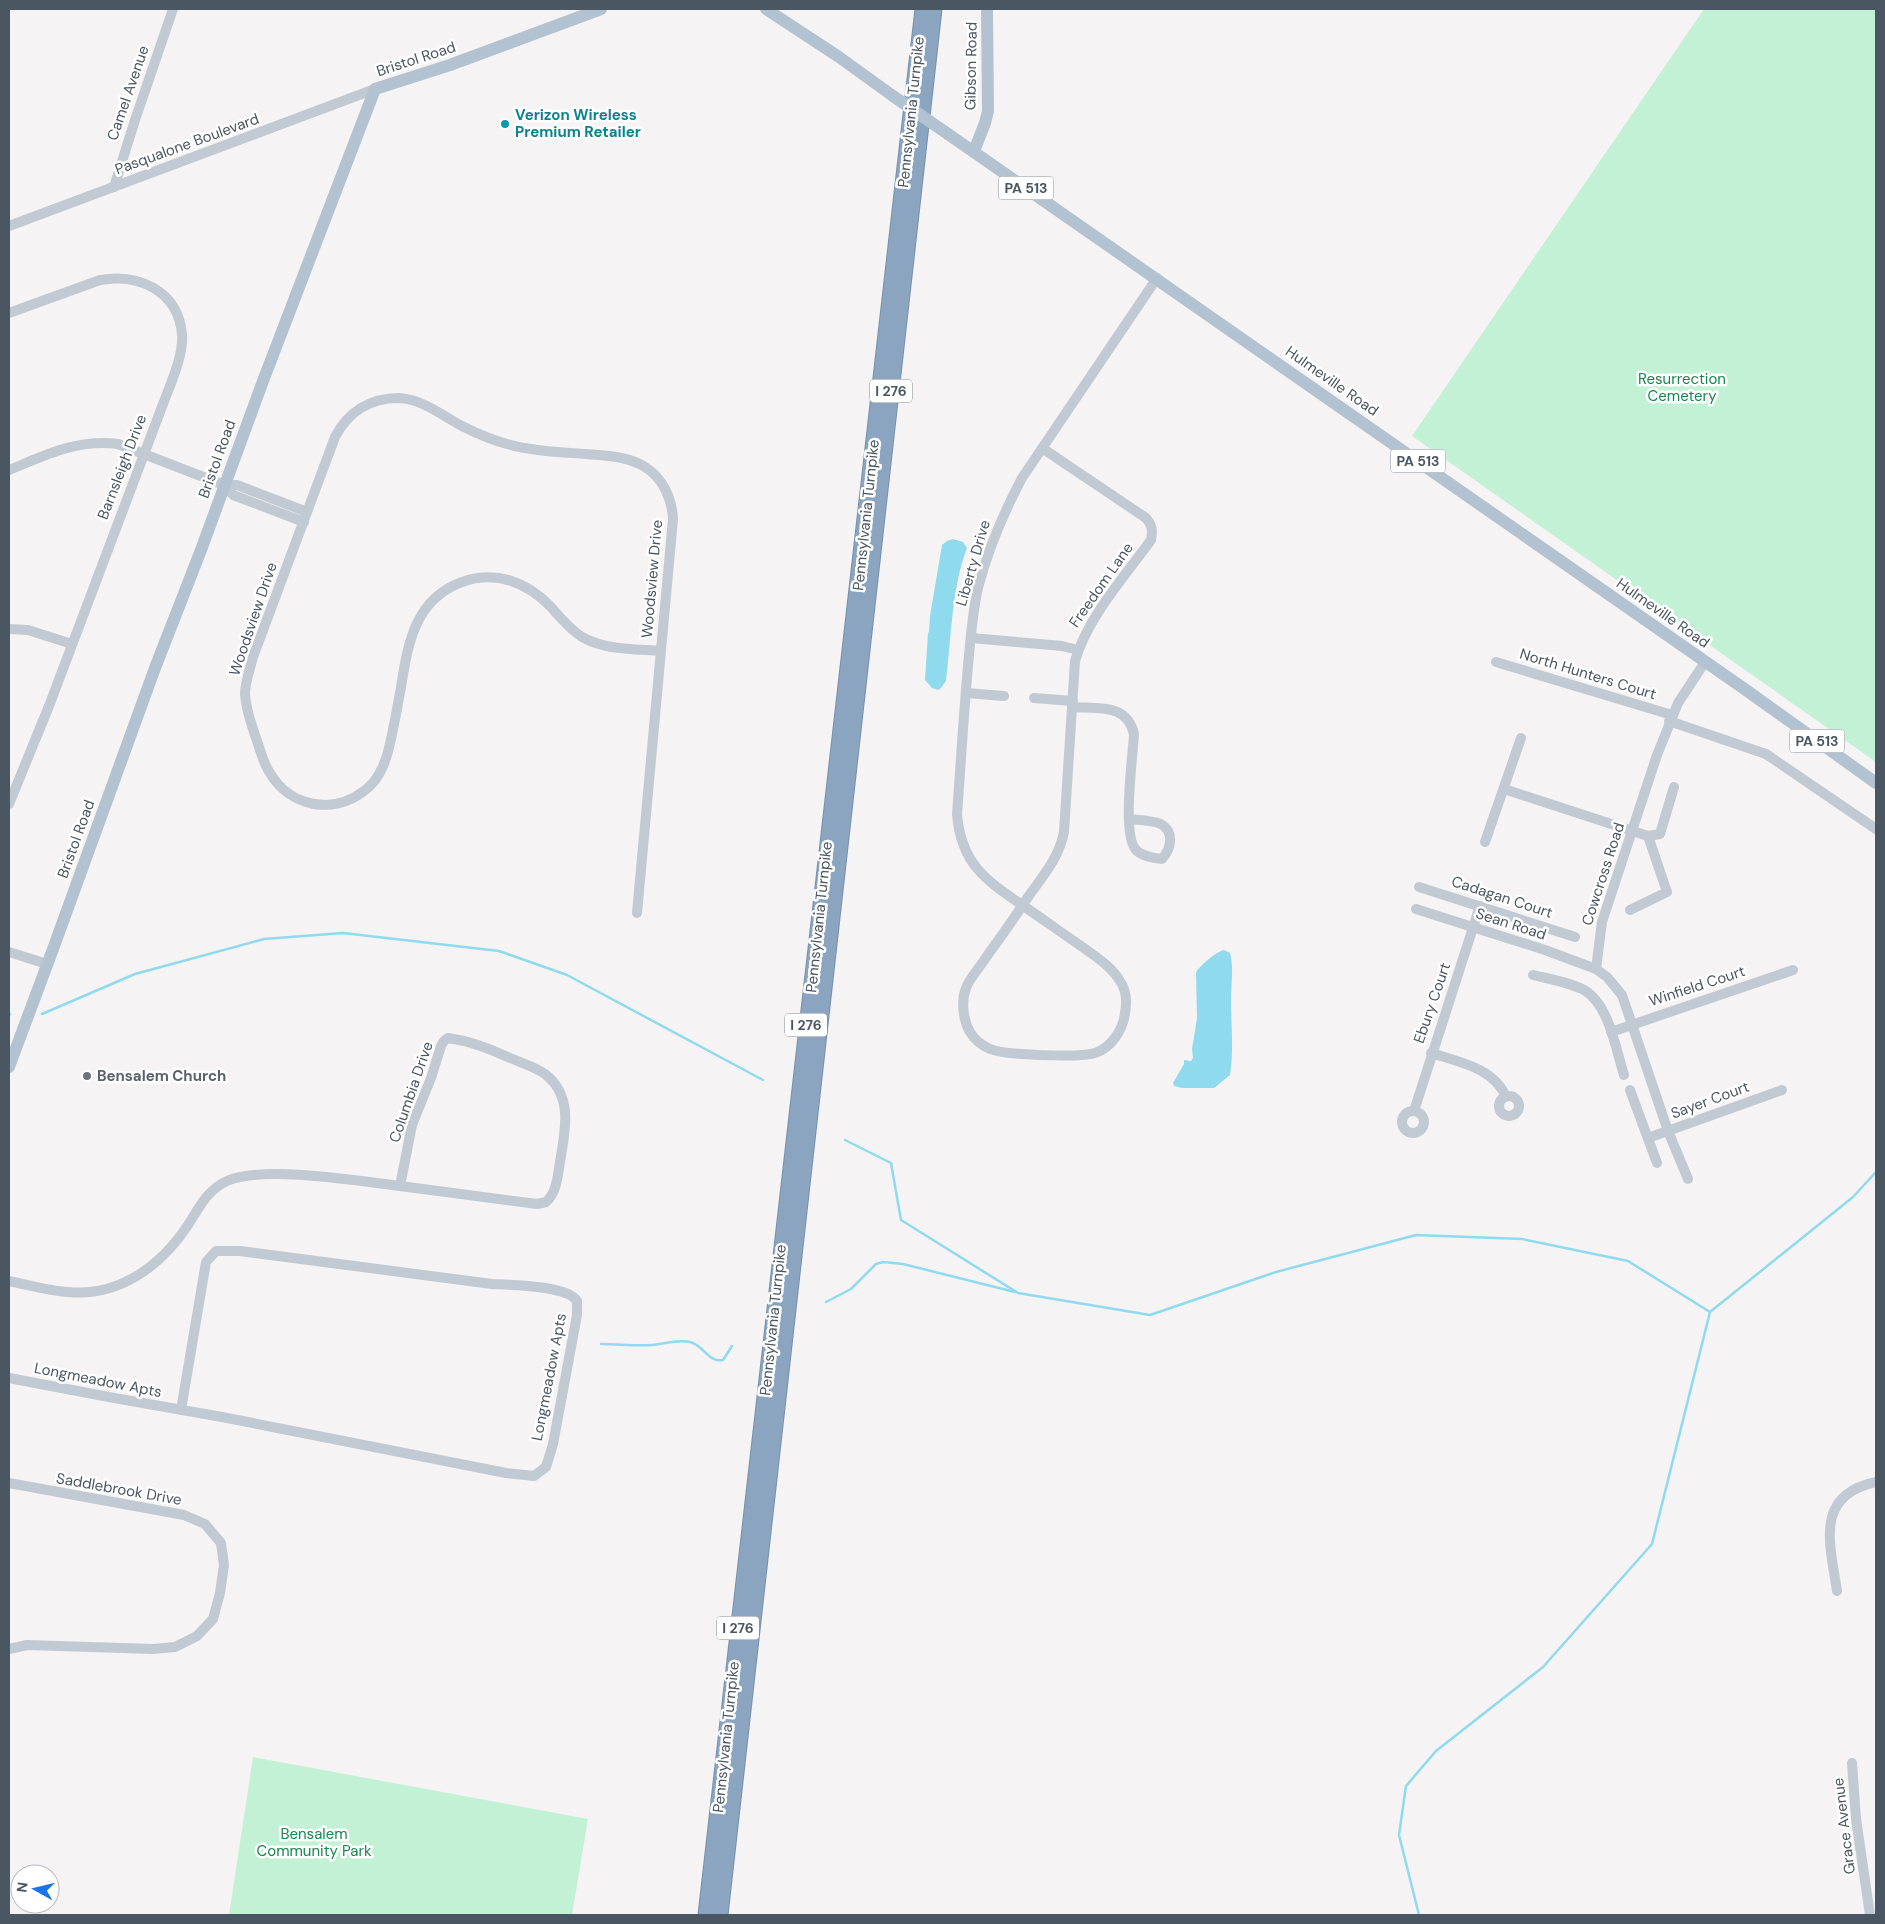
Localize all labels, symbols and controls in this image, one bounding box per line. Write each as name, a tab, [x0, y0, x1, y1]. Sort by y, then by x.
street label: Gibson Road	[960, 22, 982, 110]
street label: Pennsylvania Turnpike	[893, 35, 929, 189]
street label: Bristol Road	[374, 37, 458, 81]
street label: Camel Avenue	[102, 43, 154, 143]
place label: Verizon Wireless Premium Retailer	[515, 105, 641, 142]
street label: Pasqualone Boulevard	[112, 109, 262, 179]
marker: Verizon Wireless Premium Retailer	[499, 118, 511, 130]
road number: PA 513	[998, 177, 1054, 200]
street label: Hulmeville Road	[1281, 341, 1383, 421]
park label: Resurrection Cemetery	[1638, 369, 1726, 406]
road number: I 276	[870, 380, 912, 402]
street label: Barnsleigh Drive	[93, 412, 151, 522]
street label: Bristol Road	[194, 417, 240, 501]
street label: Pennsylvania Turnpike	[848, 438, 884, 592]
road number: PA 513	[1390, 450, 1446, 472]
street label: Liberty Drive	[951, 518, 995, 608]
street label: Woodsview Drive	[637, 519, 667, 639]
street label: Freedom Lane	[1064, 539, 1138, 631]
street label: Woodsview Drive	[224, 560, 282, 678]
street label: Hulmeville Road	[1612, 573, 1714, 653]
street label: North Hunters Court	[1517, 644, 1659, 704]
road number: PA 513	[1790, 729, 1844, 752]
street label: Bristol Road	[53, 797, 99, 881]
street label: Cowcross Road	[1577, 820, 1629, 928]
street label: Pennsylvania Turnpike	[801, 840, 837, 994]
street label: Cadagan Court	[1449, 871, 1555, 923]
street label: Sean Road	[1473, 903, 1549, 945]
street label: Ebury Court	[1409, 960, 1455, 1046]
street label: Winfield Court	[1646, 961, 1748, 1011]
road number: I 276	[785, 1014, 827, 1036]
street label: Columbia Drive	[384, 1039, 438, 1145]
place label: Bensalem Church	[97, 1066, 226, 1086]
marker: Bensalem Church	[81, 1070, 93, 1082]
street label: Sayer Court	[1668, 1077, 1752, 1123]
street label: Pennsylvania Turnpike	[755, 1243, 791, 1397]
street label: Longmeadow Apts	[527, 1312, 571, 1442]
street label: Longmeadow Apts	[33, 1358, 163, 1402]
street label: Saddlebrook Drive	[55, 1468, 183, 1510]
road number: I 276	[717, 1616, 759, 1640]
street label: Pennsylvania Turnpike	[708, 1660, 744, 1814]
street label: Grace Avenue	[1828, 1777, 1860, 1875]
park label: Bensalem Community Park	[256, 1824, 372, 1861]
north arrow	[10, 1864, 60, 1914]
text: N	[13, 1881, 32, 1894]

